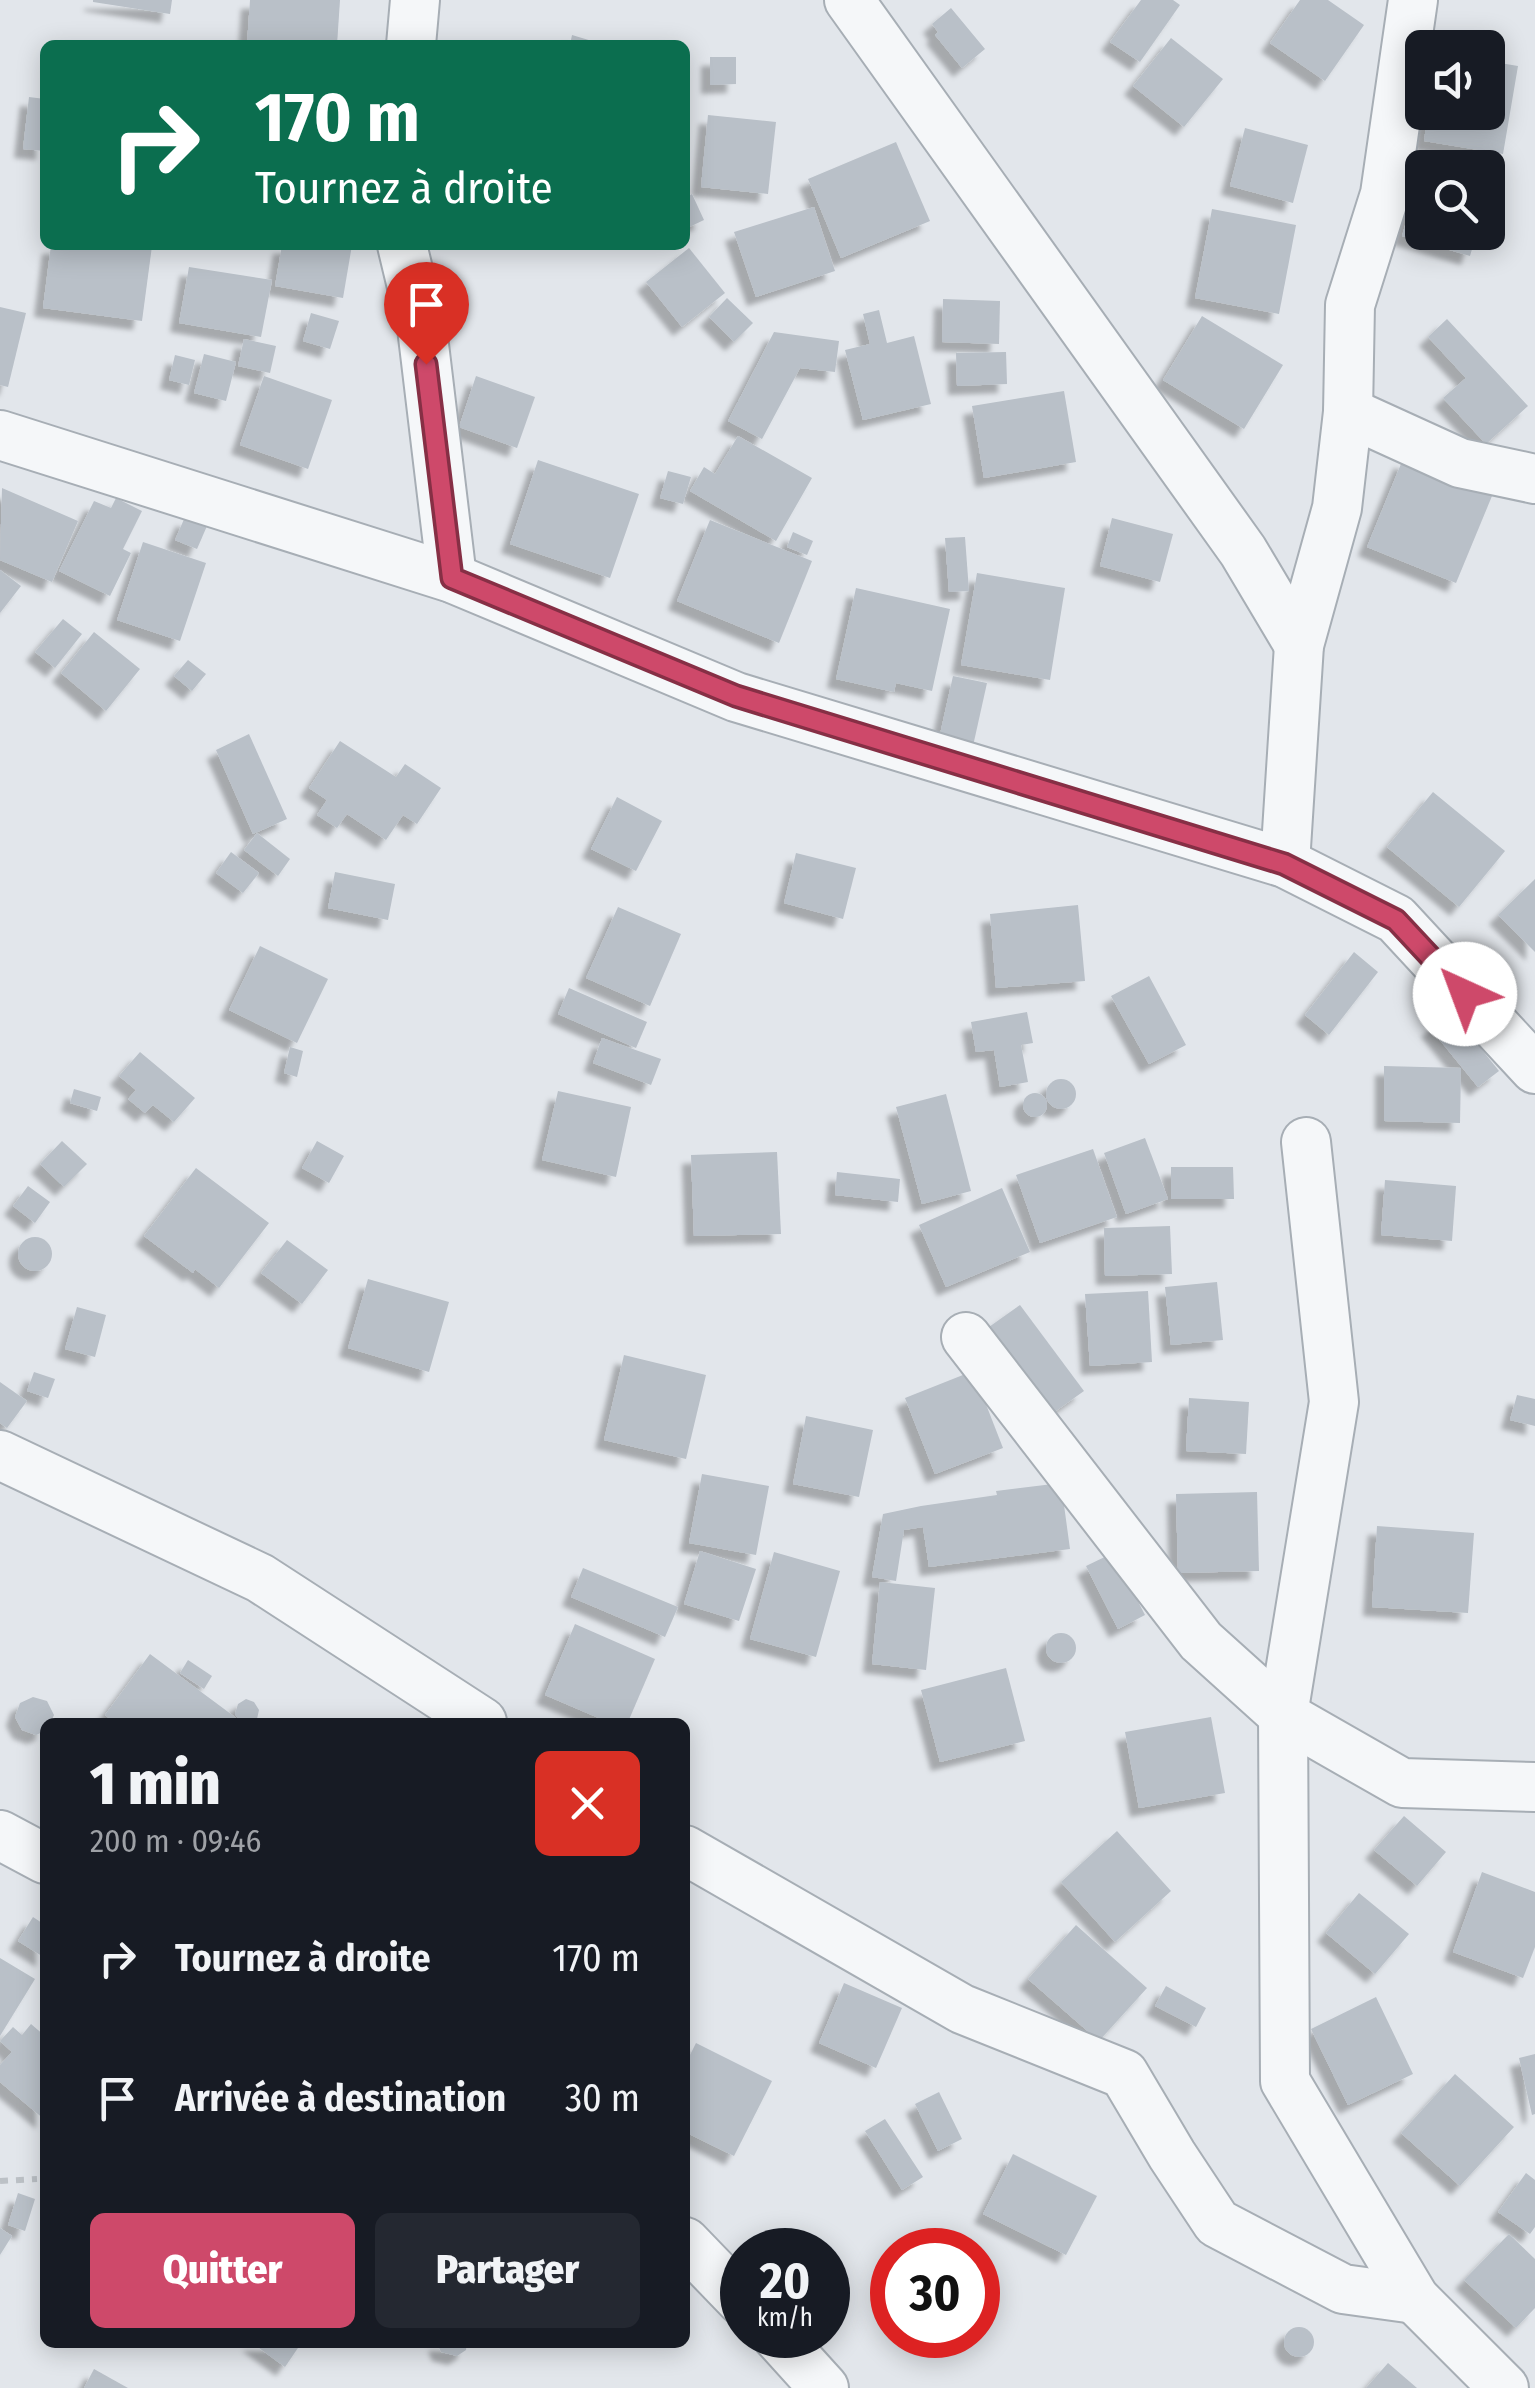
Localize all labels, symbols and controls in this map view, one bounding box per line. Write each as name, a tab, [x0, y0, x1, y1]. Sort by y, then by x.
map controls	[1405, 30, 1505, 250]
button: sound	[1405, 30, 1505, 130]
text: 170 m	[255, 76, 420, 160]
icon: right	[90, 80, 220, 210]
button: search	[1405, 150, 1505, 250]
text: Tournez à droite	[255, 161, 553, 215]
pin	[384, 262, 469, 365]
icon: arrive	[399, 277, 454, 332]
position arrow	[1413, 942, 1517, 1046]
text: 1 min	[90, 1748, 221, 1820]
button: close	[535, 1751, 640, 1856]
text: 200 m · 09:46	[90, 1822, 261, 1860]
icon: right	[90, 1931, 145, 1986]
text: Tournez à droite	[175, 1935, 431, 1981]
text: 170 m	[552, 1935, 640, 1981]
icon: arrive	[90, 2071, 145, 2126]
text: Arrivée à destination	[175, 2075, 506, 2121]
text: 30 m	[565, 2075, 640, 2121]
button: Quitter	[90, 2213, 355, 2328]
button: Partager	[375, 2213, 640, 2328]
speed limit sign: 30	[870, 2228, 1000, 2358]
text: 20	[760, 2251, 810, 2311]
text: km/h	[757, 2303, 813, 2333]

